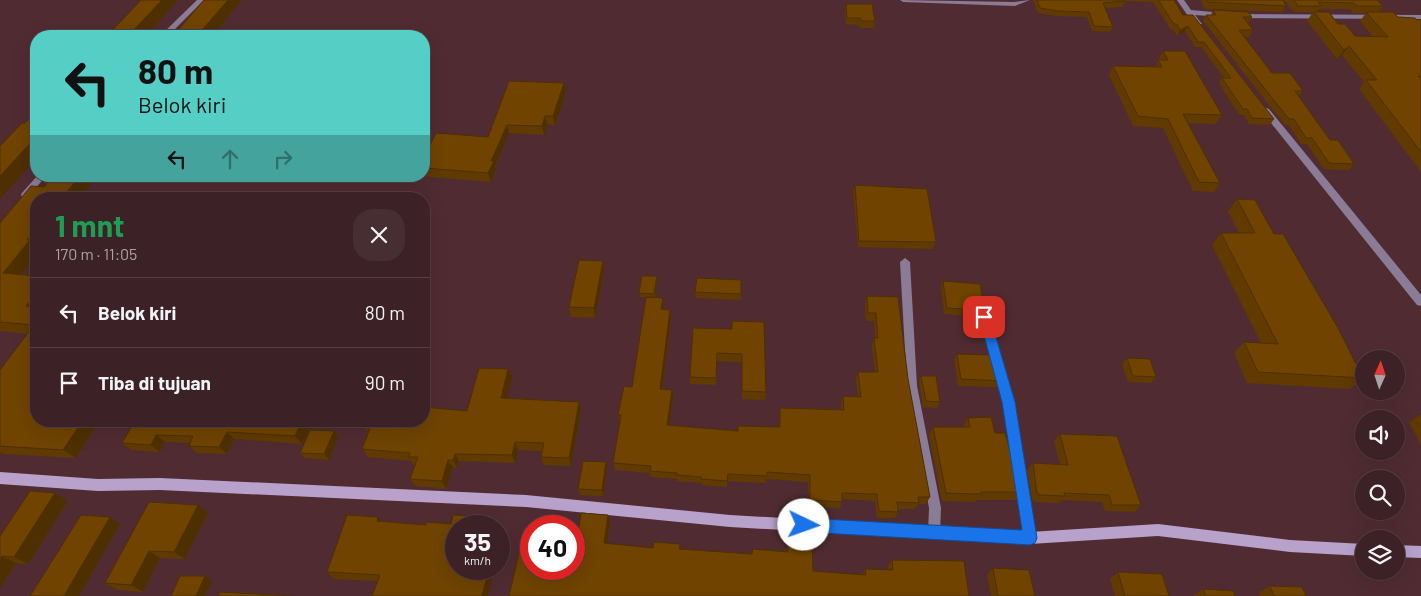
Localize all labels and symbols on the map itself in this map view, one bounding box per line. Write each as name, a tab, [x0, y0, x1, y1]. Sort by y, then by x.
pin	[963, 296, 1005, 338]
north arrow	[1355, 350, 1405, 400]
position arrow	[777, 498, 829, 550]
speed limit sign: 40	[520, 515, 585, 580]

